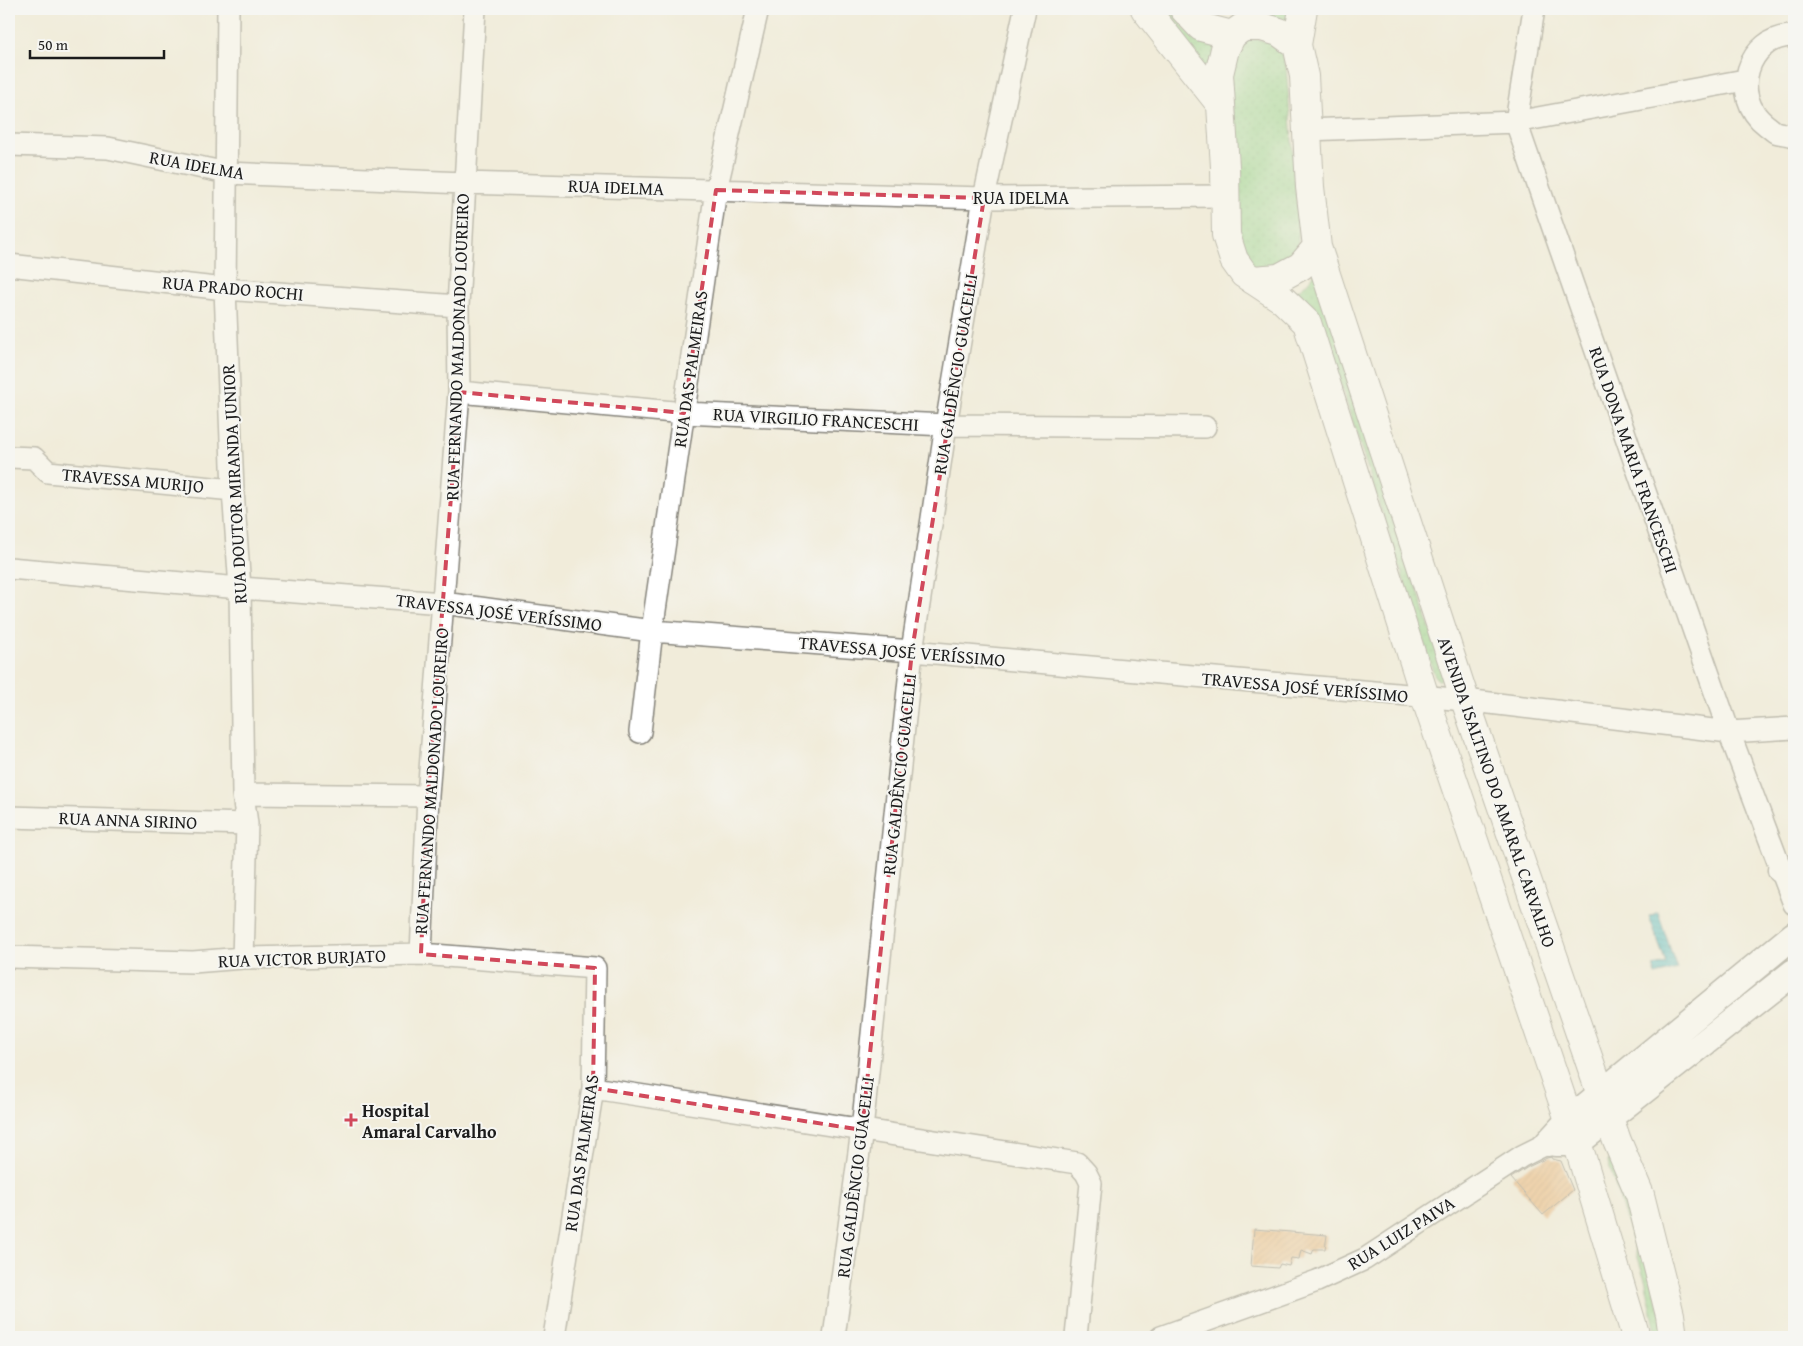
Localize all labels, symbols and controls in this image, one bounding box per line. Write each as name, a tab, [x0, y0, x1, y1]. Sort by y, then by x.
scale bar	[30, 28, 164, 60]
text: 50 m	[38, 34, 69, 55]
street label: RUA IDELMA	[147, 143, 247, 187]
street label: RUA IDELMA	[567, 172, 665, 202]
street label: RUA IDELMA	[973, 184, 1069, 211]
street label: RUA FERNANDO MALDONADO LOUREIRO	[438, 193, 476, 501]
street label: RUA PRADO ROCHI	[161, 268, 305, 308]
street label: RUA GALDÊNCIO GUACELLI	[926, 272, 984, 476]
street label: RUA DAS PALMEIRAS	[666, 289, 714, 449]
street label: RUA DONA MARIA FRANCESCHI	[1582, 343, 1686, 577]
street label: RUA DOUTOR MIRANDA JUNIOR	[214, 363, 254, 605]
street label: RUA VIRGILIO FRANCESCHI	[712, 400, 920, 438]
street label: TRAVESSA MURIJO	[61, 460, 205, 500]
street label: TRAVESSA JOSÉ VERÍSSIMO	[394, 586, 604, 638]
street label: RUA FERNANDO MALDONADO LOUREIRO	[407, 627, 455, 935]
street label: TRAVESSA JOSÉ VERÍSSIMO	[798, 629, 1007, 673]
street label: AVENIDA ISALTINO DO AMARAL CARVALHO	[1431, 633, 1563, 951]
street label: TRAVESSA JOSÉ VERÍSSIMO	[1201, 665, 1410, 709]
street label: RUA GALDÊNCIO GUACELLI	[875, 672, 923, 876]
street label: RUA ANNA SIRINO	[58, 804, 198, 836]
street label: RUA VICTOR BURJATO	[218, 942, 386, 974]
street label: RUA DAS PALMEIRAS	[557, 1073, 605, 1233]
street label: RUA GALDÊNCIO GUACELLI	[829, 1075, 881, 1279]
place label: Hospital Amaral Carvalho	[362, 1097, 497, 1145]
marker: Hospital Amaral Carvalho	[344, 1113, 358, 1127]
street label: RUA LUIZ PAIVA	[1342, 1189, 1460, 1277]

